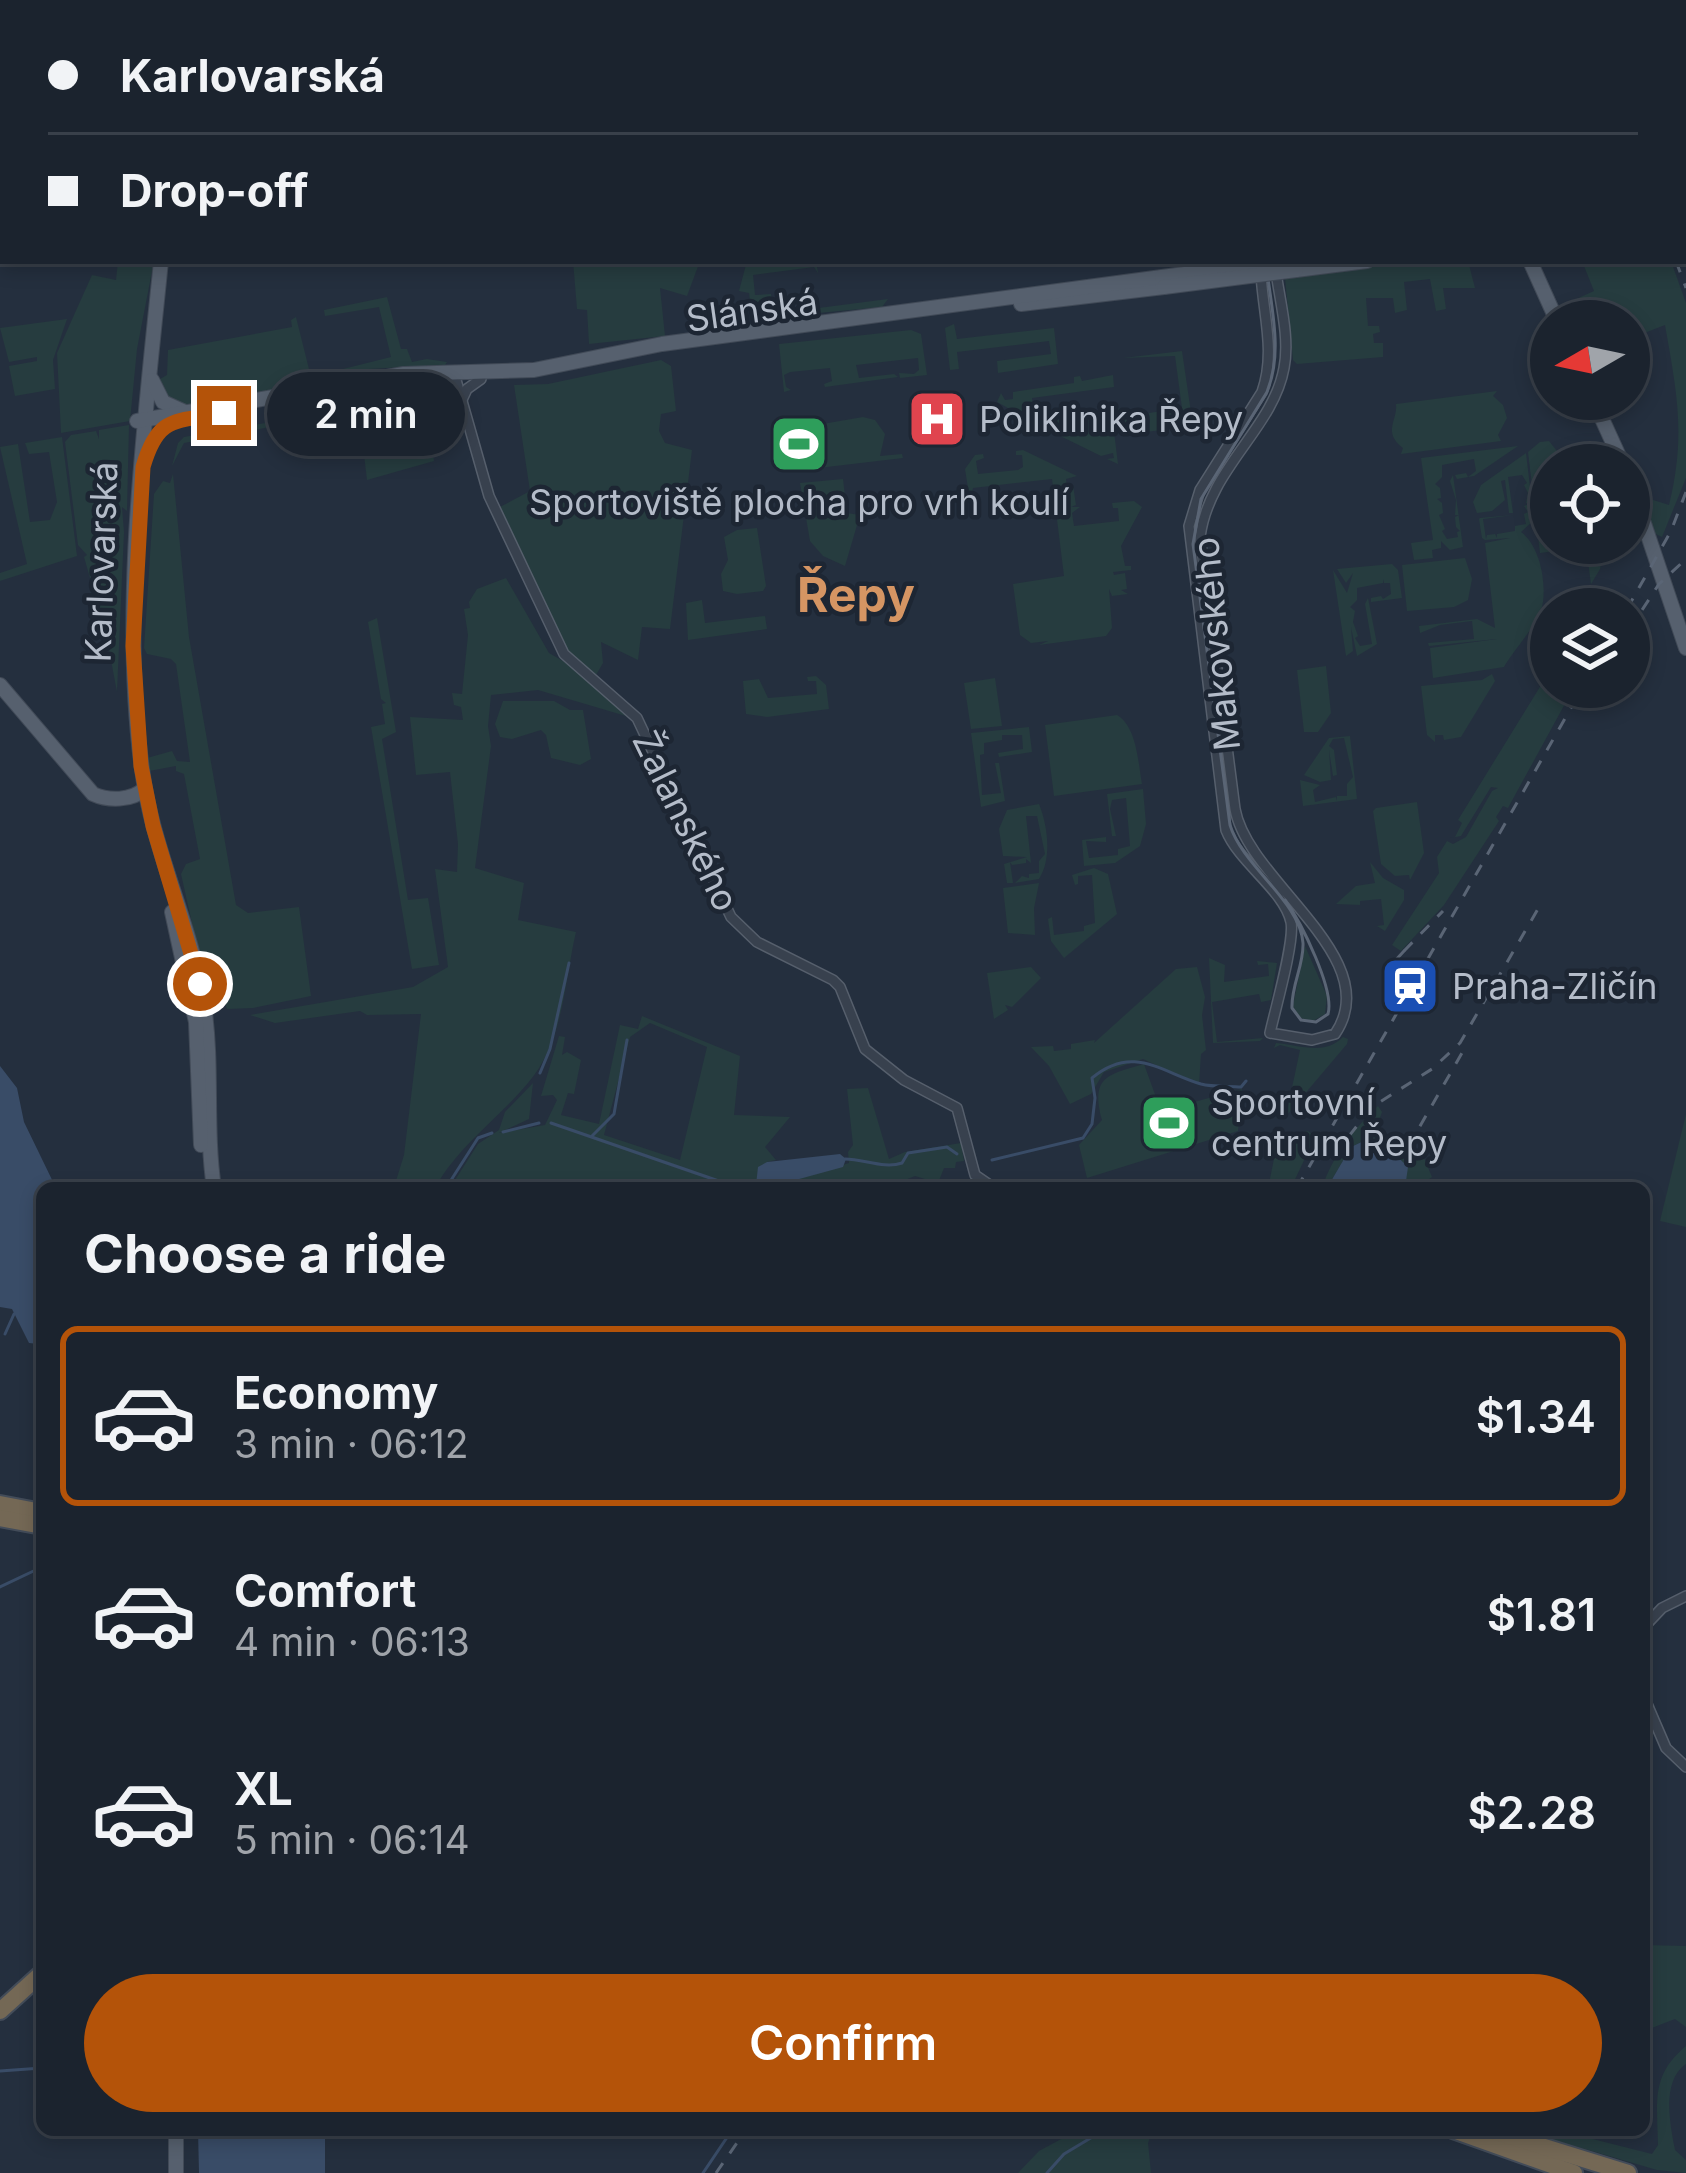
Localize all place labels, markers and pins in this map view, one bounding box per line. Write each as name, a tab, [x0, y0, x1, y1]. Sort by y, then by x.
hospital icon: Poliklinika Řepy	[906, 388, 968, 450]
place label: Poliklinika Řepy	[979, 397, 1243, 441]
sports icon: Sportoviště plocha pro vrh koulí	[768, 413, 830, 475]
place label: Sportoviště plocha pro vrh koulí	[529, 480, 1069, 524]
station icon: Praha-Zličín	[1379, 955, 1441, 1017]
place label: Praha-Zličín	[1452, 964, 1657, 1008]
place label: Sportovní centrum Řepy	[1211, 1080, 1447, 1165]
sports icon: Sportovní centrum Řepy	[1138, 1092, 1200, 1154]

